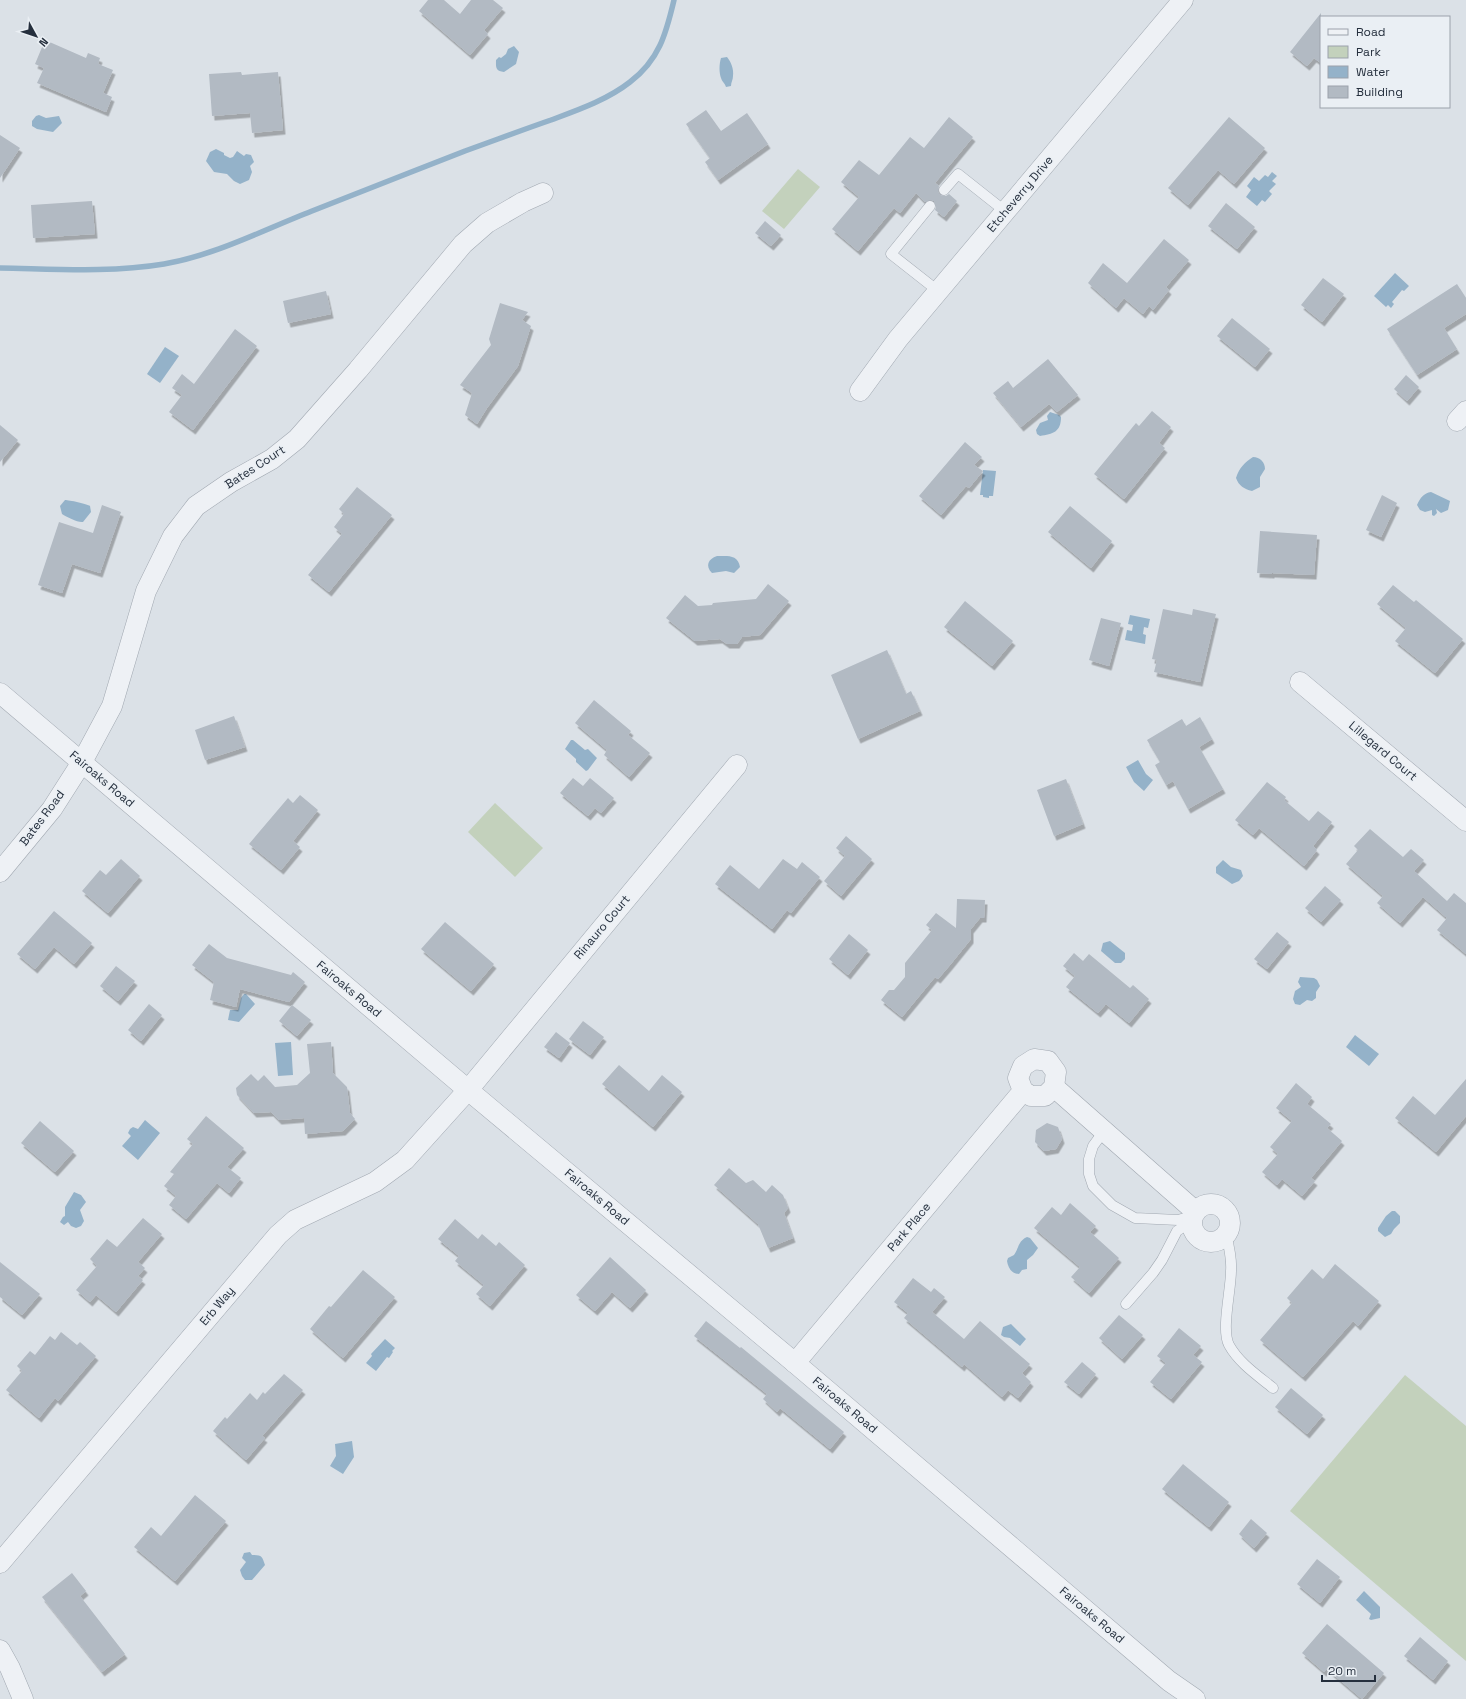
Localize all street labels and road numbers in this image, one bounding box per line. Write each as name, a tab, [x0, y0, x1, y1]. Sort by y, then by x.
street label: Etcheverry Drive	[983, 152, 1057, 236]
street label: Bates Court	[222, 442, 288, 492]
street label: Lillegard Court	[1345, 718, 1421, 784]
street label: Fairoaks Road	[66, 747, 138, 811]
street label: Bates Road	[16, 787, 68, 849]
street label: Rinauro Court	[570, 891, 634, 963]
street label: Fairoaks Road	[313, 957, 385, 1021]
street label: Fairoaks Road	[561, 1165, 633, 1229]
street label: Park Place	[884, 1199, 934, 1255]
street label: Erb Way	[196, 1283, 238, 1329]
street label: Fairoaks Road	[809, 1373, 881, 1437]
street label: Fairoaks Road	[1056, 1583, 1128, 1647]

